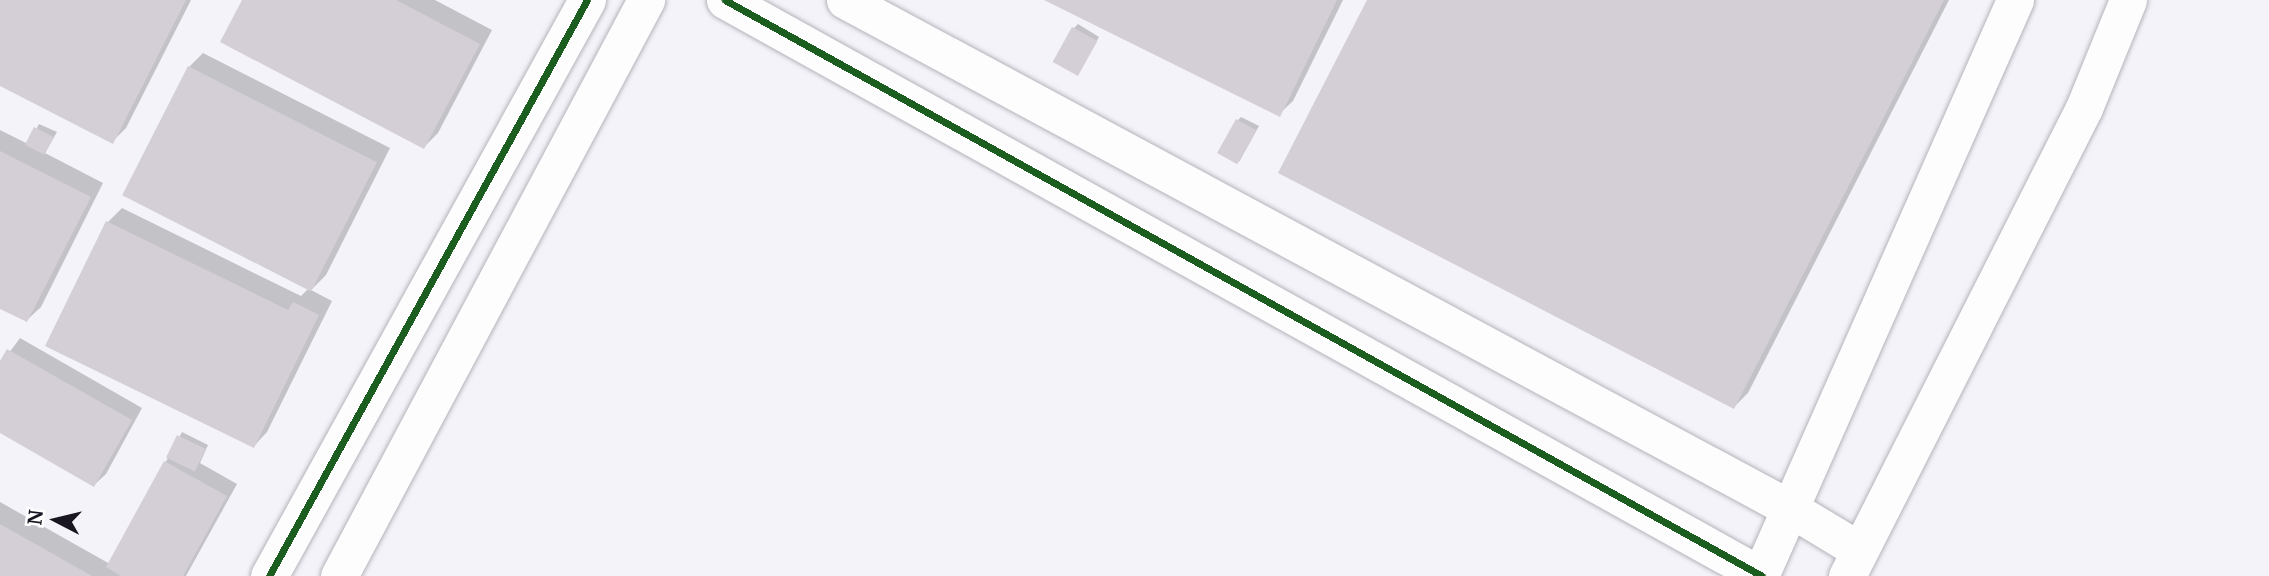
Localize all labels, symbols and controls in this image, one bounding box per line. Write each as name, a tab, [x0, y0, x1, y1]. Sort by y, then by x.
north arrow	[21, 485, 91, 555]
text: N	[22, 509, 48, 526]

